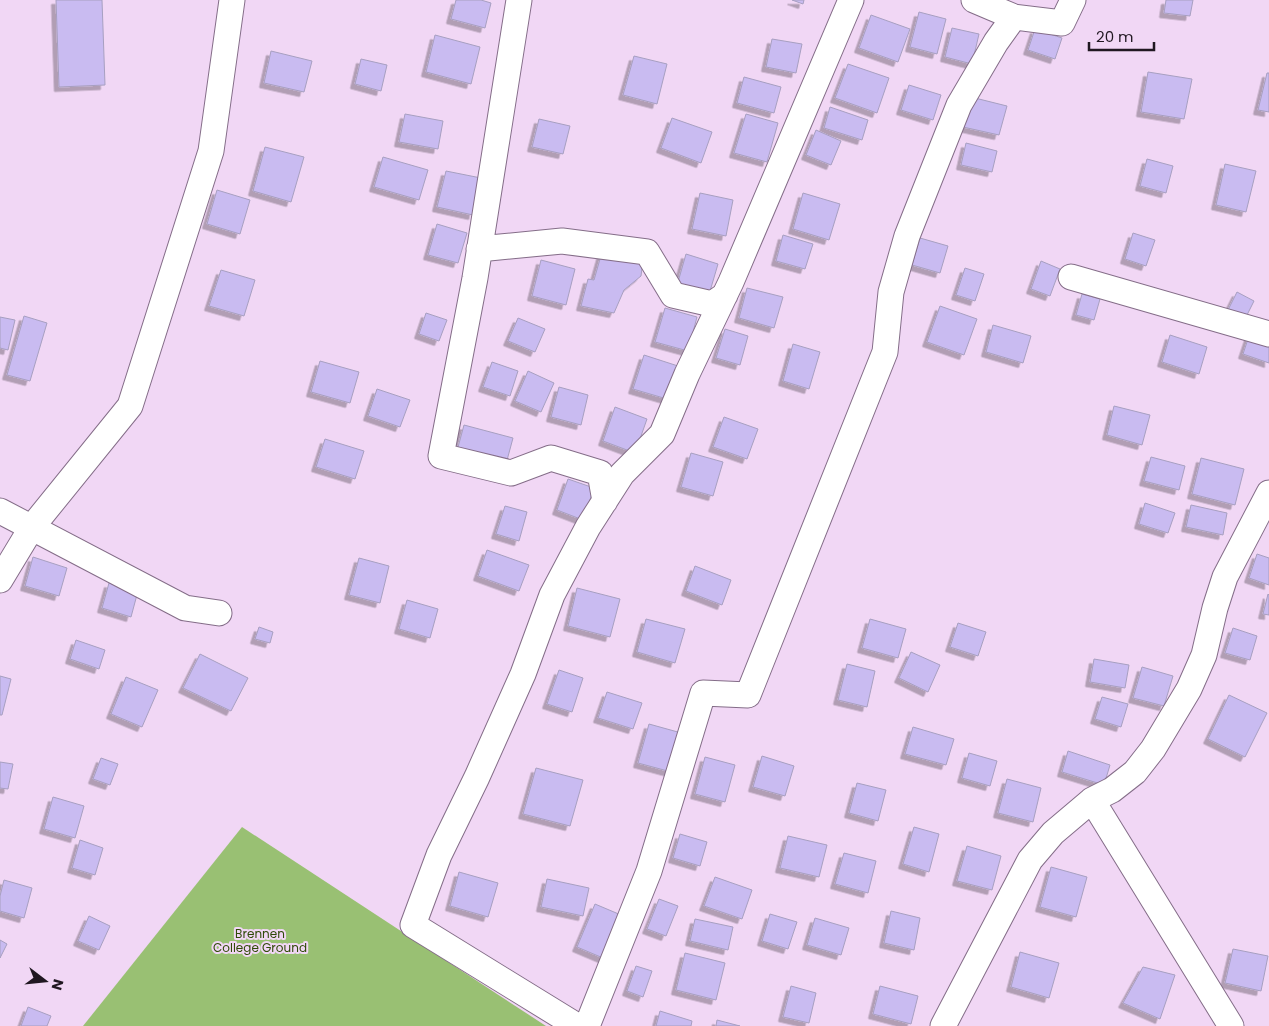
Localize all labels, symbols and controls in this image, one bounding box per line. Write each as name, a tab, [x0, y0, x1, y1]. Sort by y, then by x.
scale bar	[1089, 20, 1154, 52]
text: 20 m	[1096, 26, 1134, 47]
park label: Brennen College Ground	[213, 925, 307, 956]
north arrow	[20, 956, 70, 1006]
text: N	[46, 977, 69, 992]

